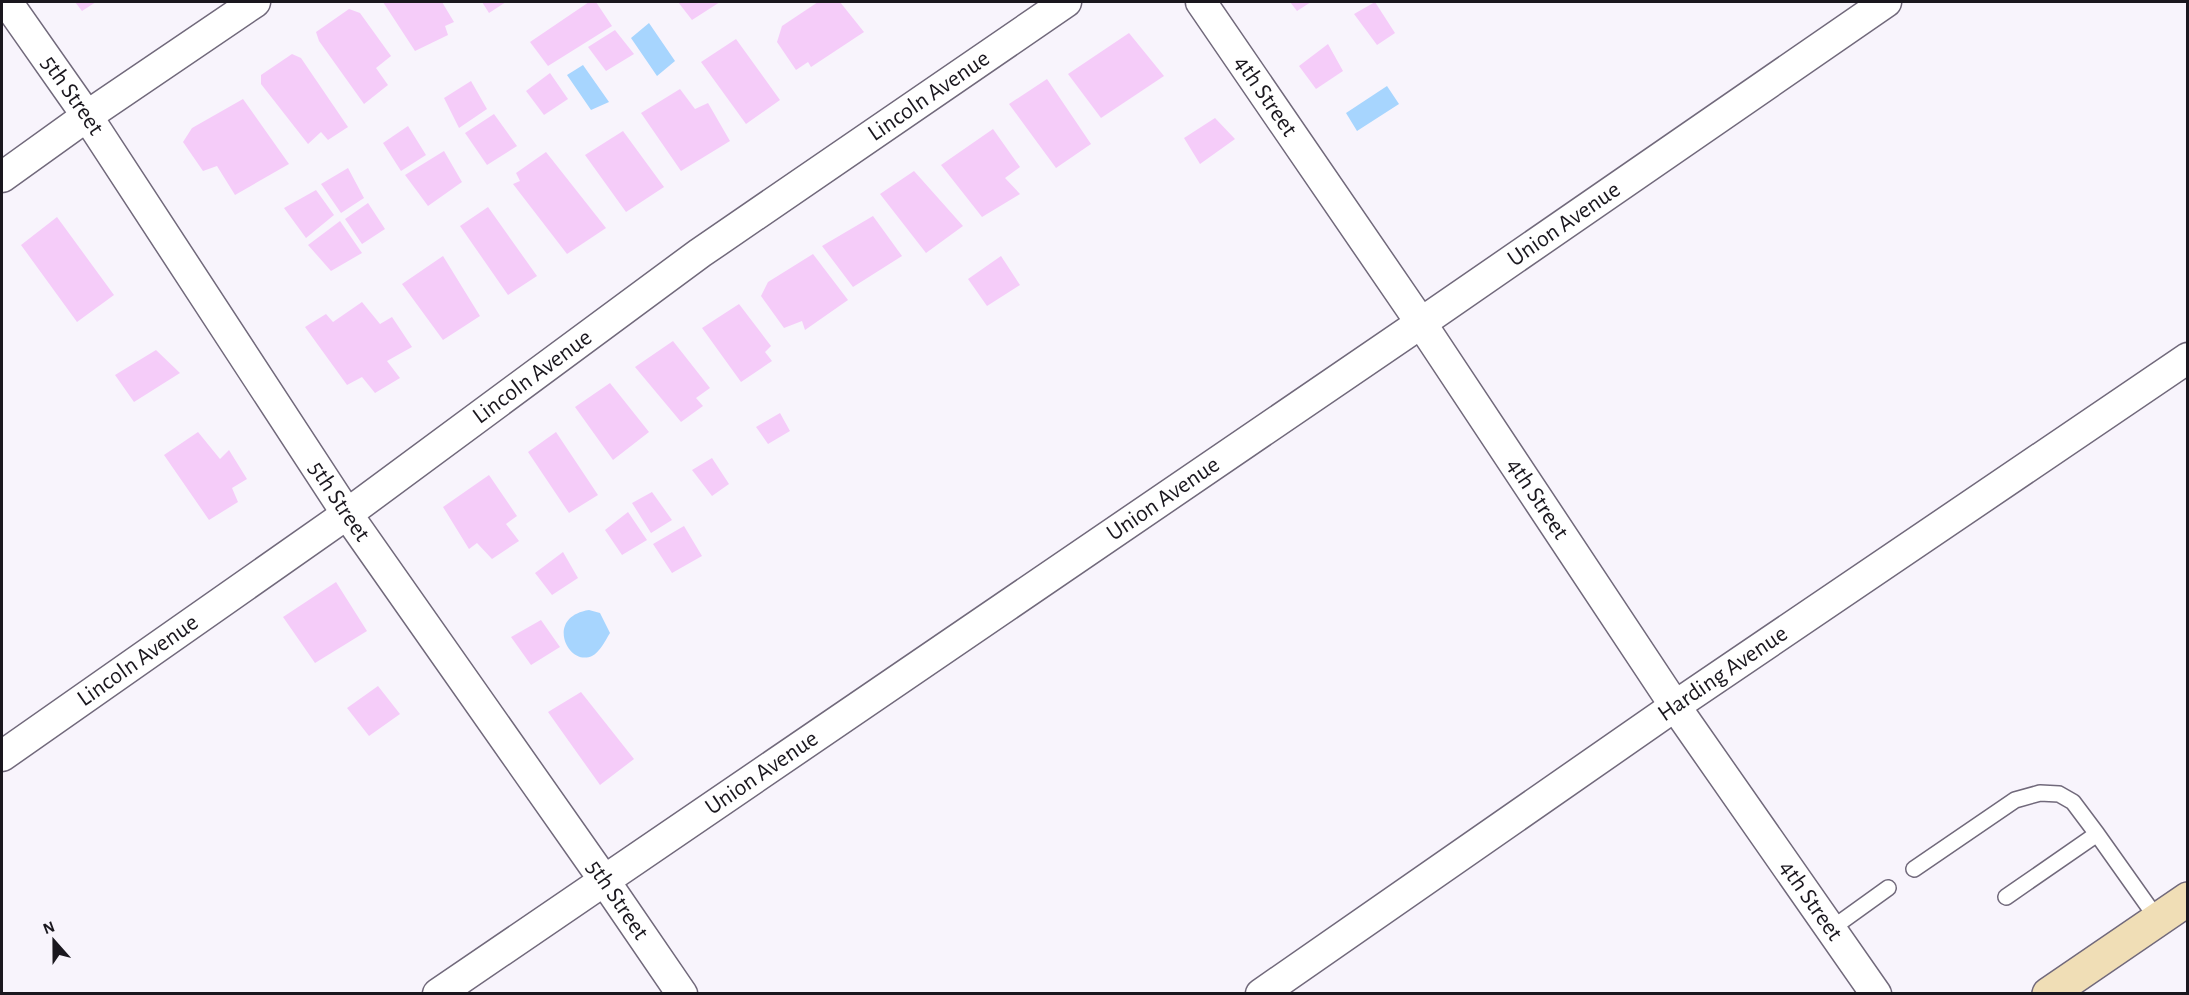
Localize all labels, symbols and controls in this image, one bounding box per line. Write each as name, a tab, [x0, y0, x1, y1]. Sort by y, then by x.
street label: Lincoln Avenue	[864, 46, 994, 146]
street label: 5th Street	[37, 51, 108, 140]
street label: 4th Street	[1229, 51, 1302, 141]
street label: Union Avenue	[1503, 177, 1625, 271]
street label: Lincoln Avenue	[468, 325, 596, 429]
street label: Union Avenue	[1102, 452, 1224, 546]
street label: 4th Street	[1502, 454, 1573, 544]
street label: 5th Street	[304, 457, 375, 546]
street label: Lincoln Avenue	[73, 610, 203, 711]
street label: Harding Avenue	[1654, 621, 1792, 726]
street label: Union Avenue	[701, 726, 822, 820]
street label: 5th Street	[582, 856, 653, 944]
street label: 4th Street	[1775, 856, 1847, 946]
north arrow	[24, 911, 84, 971]
text: N	[41, 918, 57, 937]

